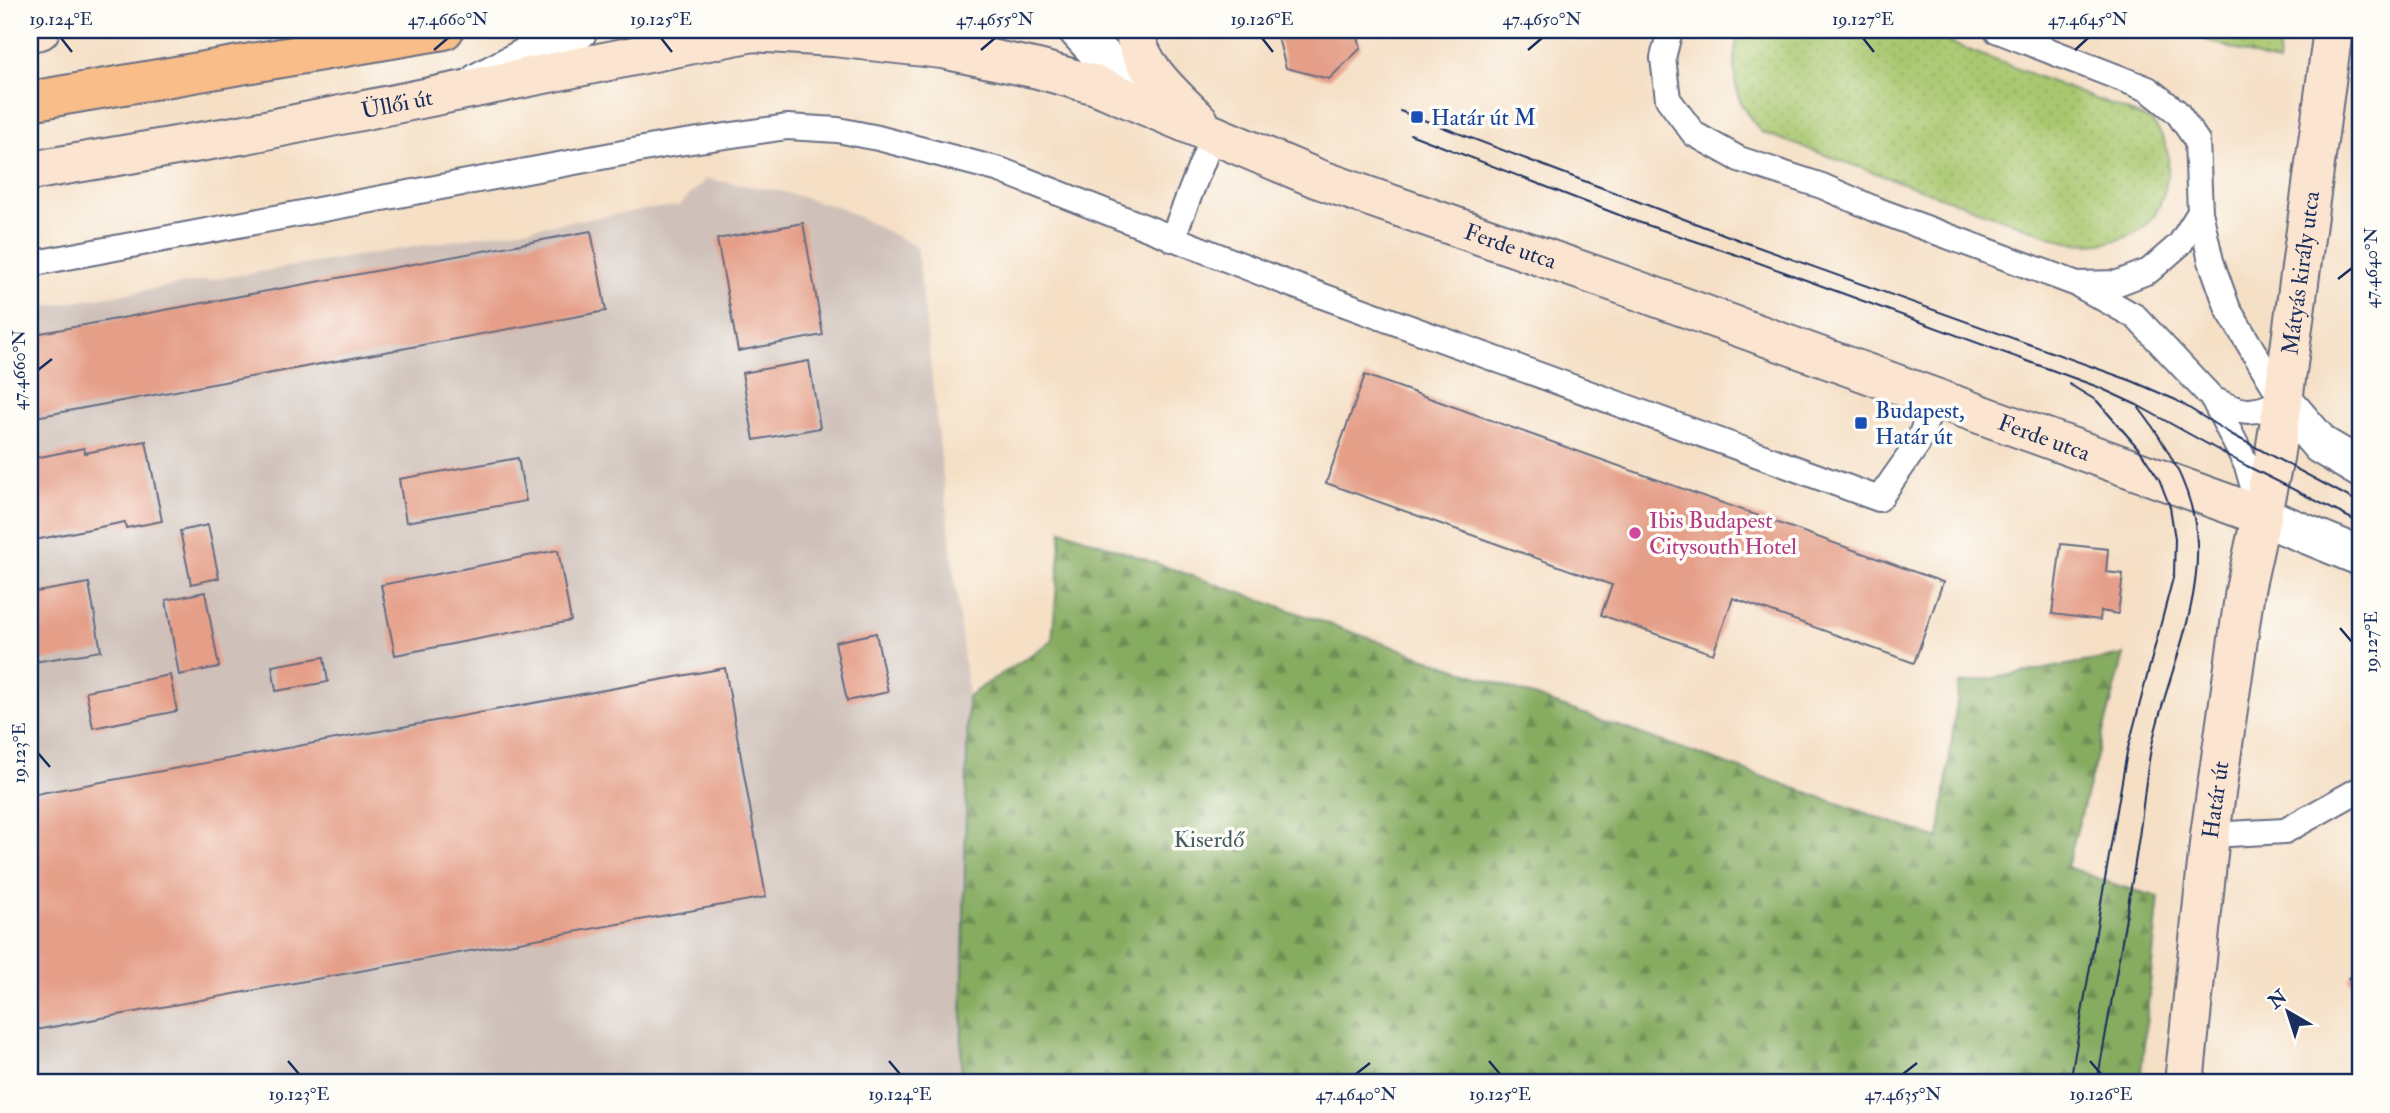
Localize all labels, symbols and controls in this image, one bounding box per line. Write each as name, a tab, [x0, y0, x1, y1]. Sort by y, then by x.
text: 19.124°E	[29, 8, 93, 31]
text: 47.4660°N	[408, 8, 488, 31]
text: 19.125°E	[630, 8, 692, 31]
text: 47.4655°N	[956, 8, 1034, 31]
text: 19.126°E	[1231, 8, 1294, 31]
text: 47.4650°N	[1502, 8, 1582, 31]
text: 19.127°E	[1832, 8, 1894, 31]
text: 47.4645°N	[2048, 8, 2128, 31]
street label: Üllői út	[359, 82, 435, 125]
place label: Határ út M	[1431, 103, 1536, 132]
marker: Határ út M	[1409, 109, 1425, 125]
street label: Mátyás király utca	[2275, 189, 2326, 357]
street label: Ferde utca	[1461, 216, 1561, 276]
text: 47.4640°N	[2360, 227, 2383, 309]
text: 47.4660°N	[8, 330, 31, 410]
place label: Budapest, Határ út	[1875, 396, 1965, 451]
street label: Ferde utca	[1994, 407, 2095, 467]
marker: Budapest, Határ út	[1853, 415, 1869, 431]
place label: Ibis Budapest Citysouth Hotel	[1649, 506, 1797, 561]
marker: Ibis Budapest Citysouth Hotel	[1627, 525, 1643, 541]
text: 19.127°E	[2360, 611, 2383, 673]
text: 19.123°E	[8, 723, 31, 783]
street label: Határ út	[2195, 759, 2235, 840]
park label: Kiserdő	[1174, 825, 1245, 854]
north arrow	[2254, 976, 2324, 1046]
text: N	[2263, 984, 2293, 1015]
text: 19.123°E	[269, 1083, 329, 1106]
text: 19.124°E	[868, 1083, 932, 1106]
text: 47.4640°N	[1315, 1083, 1397, 1106]
text: 19.125°E	[1469, 1083, 1531, 1106]
text: 47.4635°N	[1865, 1083, 1941, 1106]
text: 19.126°E	[2070, 1083, 2133, 1106]

